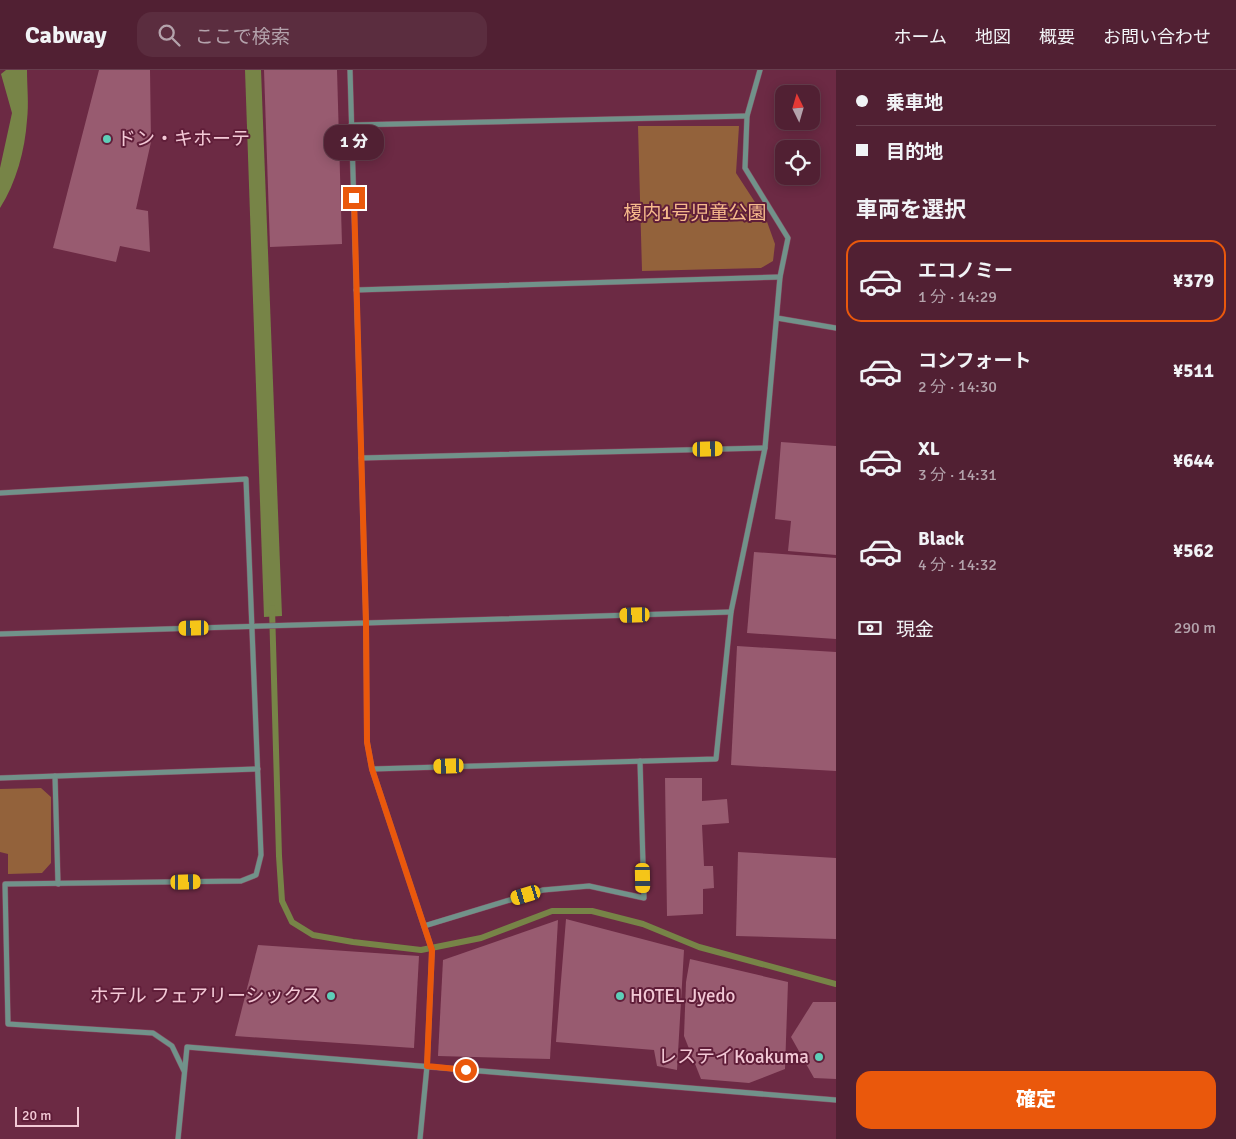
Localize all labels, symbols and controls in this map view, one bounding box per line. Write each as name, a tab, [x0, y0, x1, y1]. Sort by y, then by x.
search box	[137, 12, 487, 57]
text: Cabway	[25, 20, 107, 50]
icon: search	[155, 21, 183, 49]
text: ここで検索	[195, 25, 290, 49]
text: ホーム	[894, 26, 947, 48]
text: 地図	[975, 26, 1011, 48]
text: 概要	[1039, 26, 1075, 48]
text: お問い合わせ	[1103, 26, 1211, 48]
north arrow	[775, 85, 820, 130]
map controls	[775, 85, 820, 185]
text: 乗車地	[886, 91, 943, 115]
callout: 1 分	[324, 126, 384, 160]
place label: ドン・キホーテ	[117, 127, 250, 151]
text: 1 分	[340, 132, 368, 152]
marker: ドン・キホーテ	[101, 133, 113, 145]
button: locate	[775, 140, 820, 185]
text: 目的地	[886, 140, 943, 164]
route end	[343, 187, 365, 209]
text: 車両を選択	[856, 196, 966, 223]
park label: 榎内1号児童公園	[623, 201, 767, 225]
icon: car	[858, 259, 903, 304]
text: エコノミー	[918, 259, 1013, 283]
text: ¥379	[1173, 269, 1214, 293]
text: 1 分 · 14:29	[918, 287, 997, 307]
icon: car	[858, 349, 903, 394]
text: コンフォート	[918, 349, 1031, 373]
text: ¥511	[1173, 359, 1214, 383]
text: 2 分 · 14:30	[918, 377, 997, 397]
text: XL	[918, 437, 940, 461]
icon: car	[858, 439, 903, 484]
car	[692, 441, 723, 457]
text: ¥644	[1173, 449, 1214, 473]
text: 3 分 · 14:31	[918, 465, 997, 485]
text: Black	[918, 527, 964, 551]
icon: car	[858, 529, 903, 574]
text: ¥562	[1173, 539, 1214, 563]
text: 4 分 · 14:32	[918, 555, 997, 575]
car	[619, 607, 650, 623]
icon: cash	[856, 614, 884, 642]
text: 現金	[896, 618, 934, 642]
text: 290 m	[1174, 618, 1216, 638]
car	[178, 620, 209, 636]
car	[433, 758, 464, 774]
car	[635, 863, 650, 893]
car	[170, 874, 201, 890]
car	[509, 883, 542, 907]
place label: ホテル フェアリーシックス	[90, 984, 321, 1008]
place label: HOTEL Jyedo	[630, 984, 736, 1008]
marker: ホテル フェアリーシックス	[325, 990, 337, 1002]
marker: HOTEL Jyedo	[614, 990, 626, 1002]
place label: レステイKoakuma	[658, 1045, 809, 1069]
marker: レステイKoakuma	[813, 1051, 825, 1063]
route start	[455, 1059, 477, 1081]
button: 確定	[856, 1071, 1216, 1129]
scale bar	[15, 1104, 79, 1127]
text: 20 m	[22, 1107, 51, 1124]

